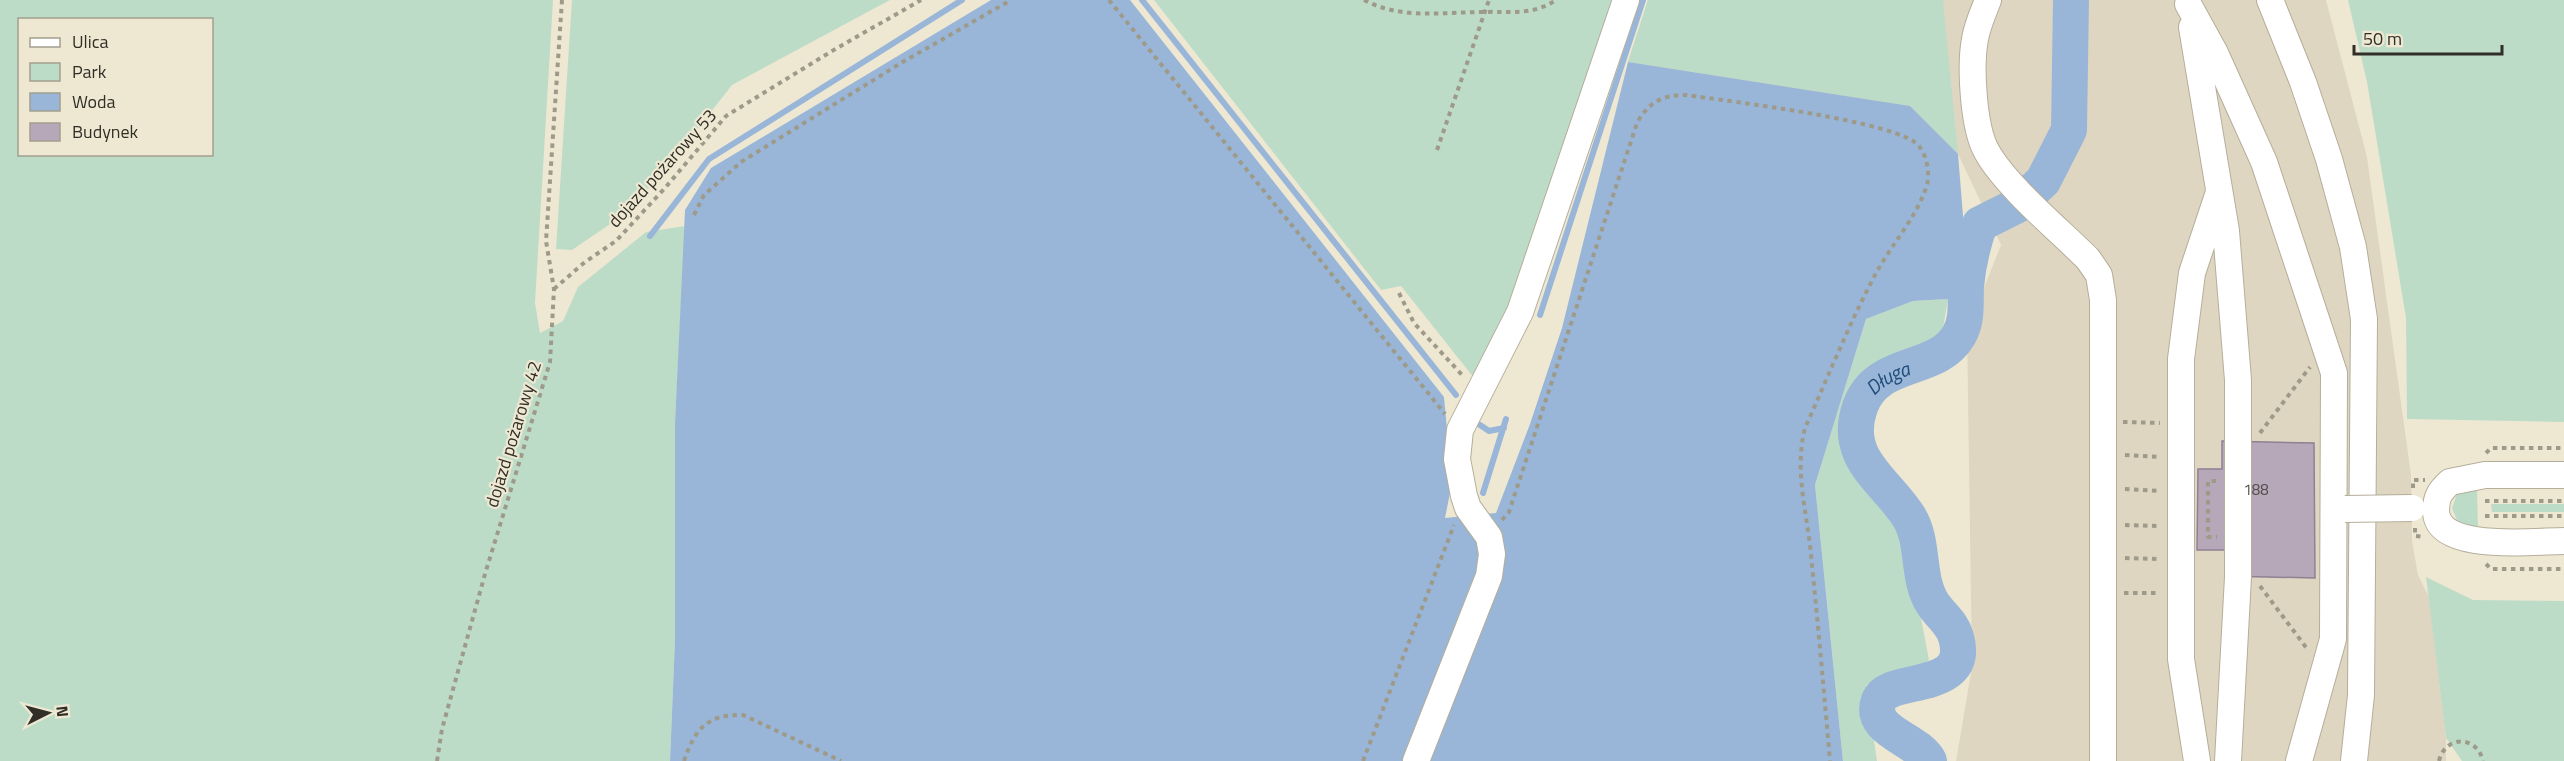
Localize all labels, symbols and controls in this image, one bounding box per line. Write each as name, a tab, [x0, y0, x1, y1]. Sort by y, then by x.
legend	[18, 18, 213, 156]
scale bar	[2354, 18, 2502, 56]
text: 50 m	[2363, 25, 2402, 52]
text: Ulica	[72, 28, 109, 55]
text: Park	[72, 58, 107, 85]
text: Woda	[72, 88, 116, 115]
street label: dojazd pożarowy 53	[601, 103, 723, 233]
text: Budynek	[72, 118, 139, 145]
water label: Długa	[1858, 352, 1915, 402]
street label: dojazd pożarowy 42	[478, 358, 548, 510]
house number: 188	[2243, 478, 2269, 501]
north arrow	[18, 683, 78, 743]
text: N	[50, 705, 75, 718]

